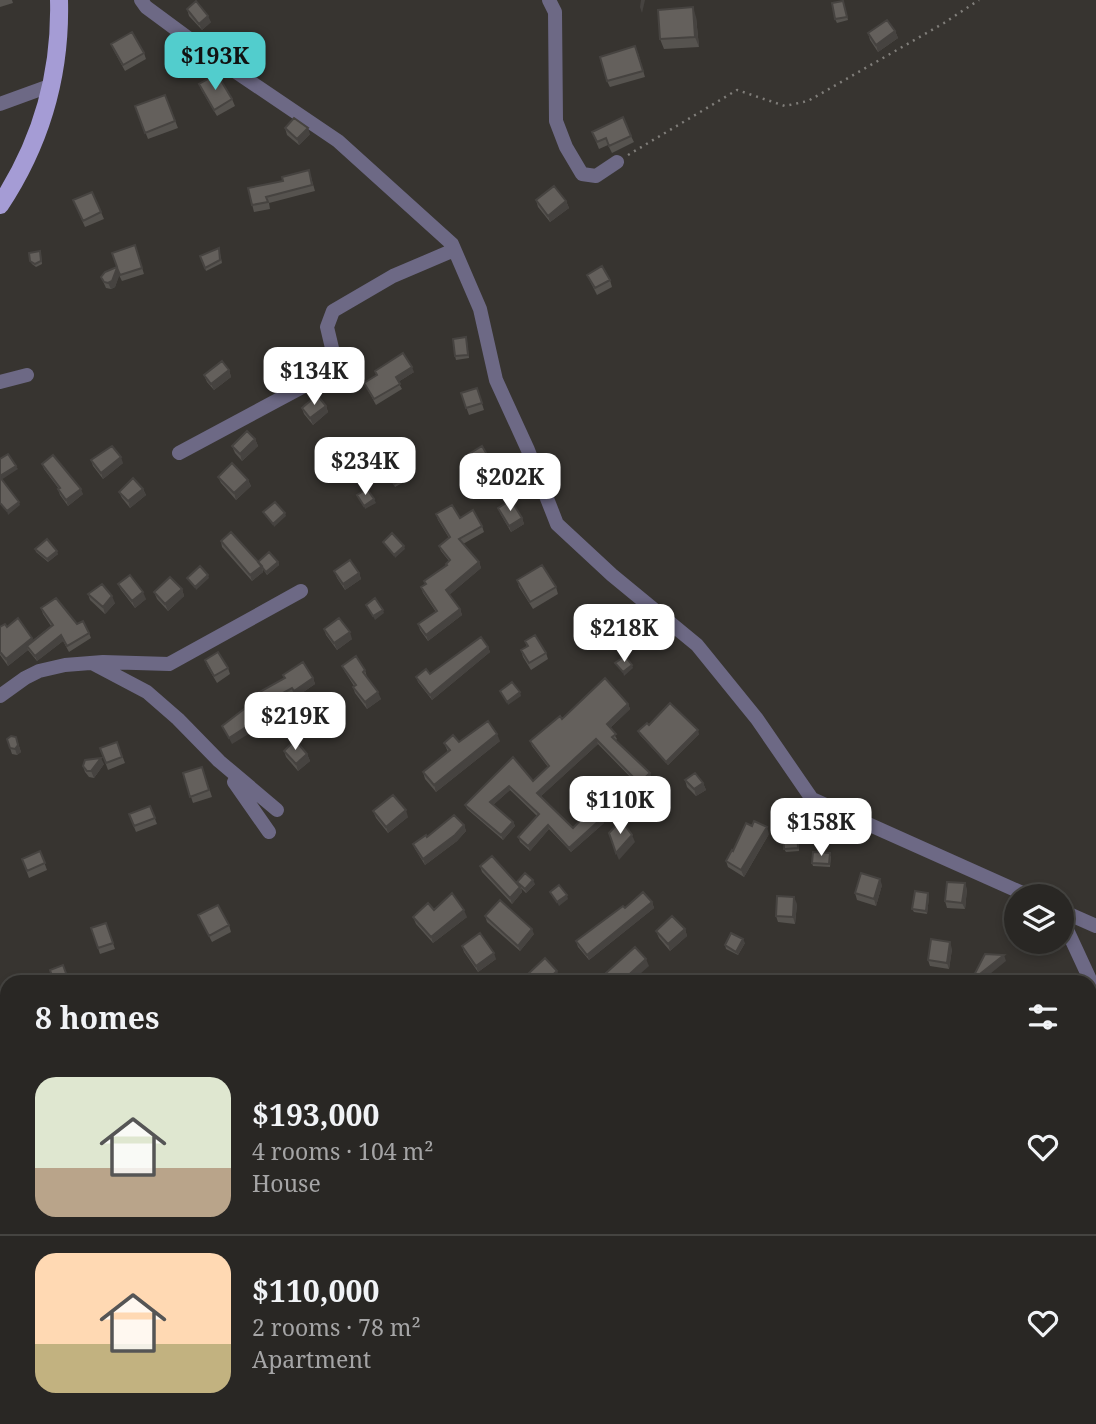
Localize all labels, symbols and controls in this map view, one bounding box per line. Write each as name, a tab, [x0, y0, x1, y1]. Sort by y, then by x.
pin: $193K	[166, 32, 264, 92]
text: $193K	[181, 39, 249, 71]
pin: $134K	[265, 348, 363, 407]
text: $134K	[280, 354, 348, 386]
pin: $234K	[316, 438, 414, 497]
text: $234K	[331, 444, 399, 476]
pin: $202K	[461, 454, 559, 513]
text: $202K	[476, 460, 544, 492]
pin: $218K	[575, 604, 673, 664]
text: $218K	[590, 611, 658, 643]
pin: $219K	[246, 692, 344, 752]
text: $219K	[261, 699, 329, 731]
pin: $110K	[571, 776, 669, 836]
text: $110K	[586, 783, 654, 815]
pin: $158K	[772, 798, 870, 858]
text: $158K	[787, 805, 855, 837]
map controls	[1004, 884, 1074, 954]
button: layers	[1004, 884, 1074, 954]
text: 8 homes	[35, 997, 159, 1038]
icon: filters	[1024, 998, 1062, 1036]
text: $193,000	[252, 1094, 379, 1135]
icon: home	[91, 1105, 175, 1189]
icon: heart	[1024, 1128, 1062, 1166]
text: 4 rooms · 104 m²	[252, 1135, 434, 1167]
text: House	[252, 1167, 321, 1199]
text: $110,000	[252, 1270, 379, 1311]
icon: home	[91, 1281, 175, 1365]
icon: heart	[1024, 1304, 1062, 1342]
text: 2 rooms · 78 m²	[252, 1311, 421, 1343]
text: Apartment	[252, 1343, 371, 1375]

